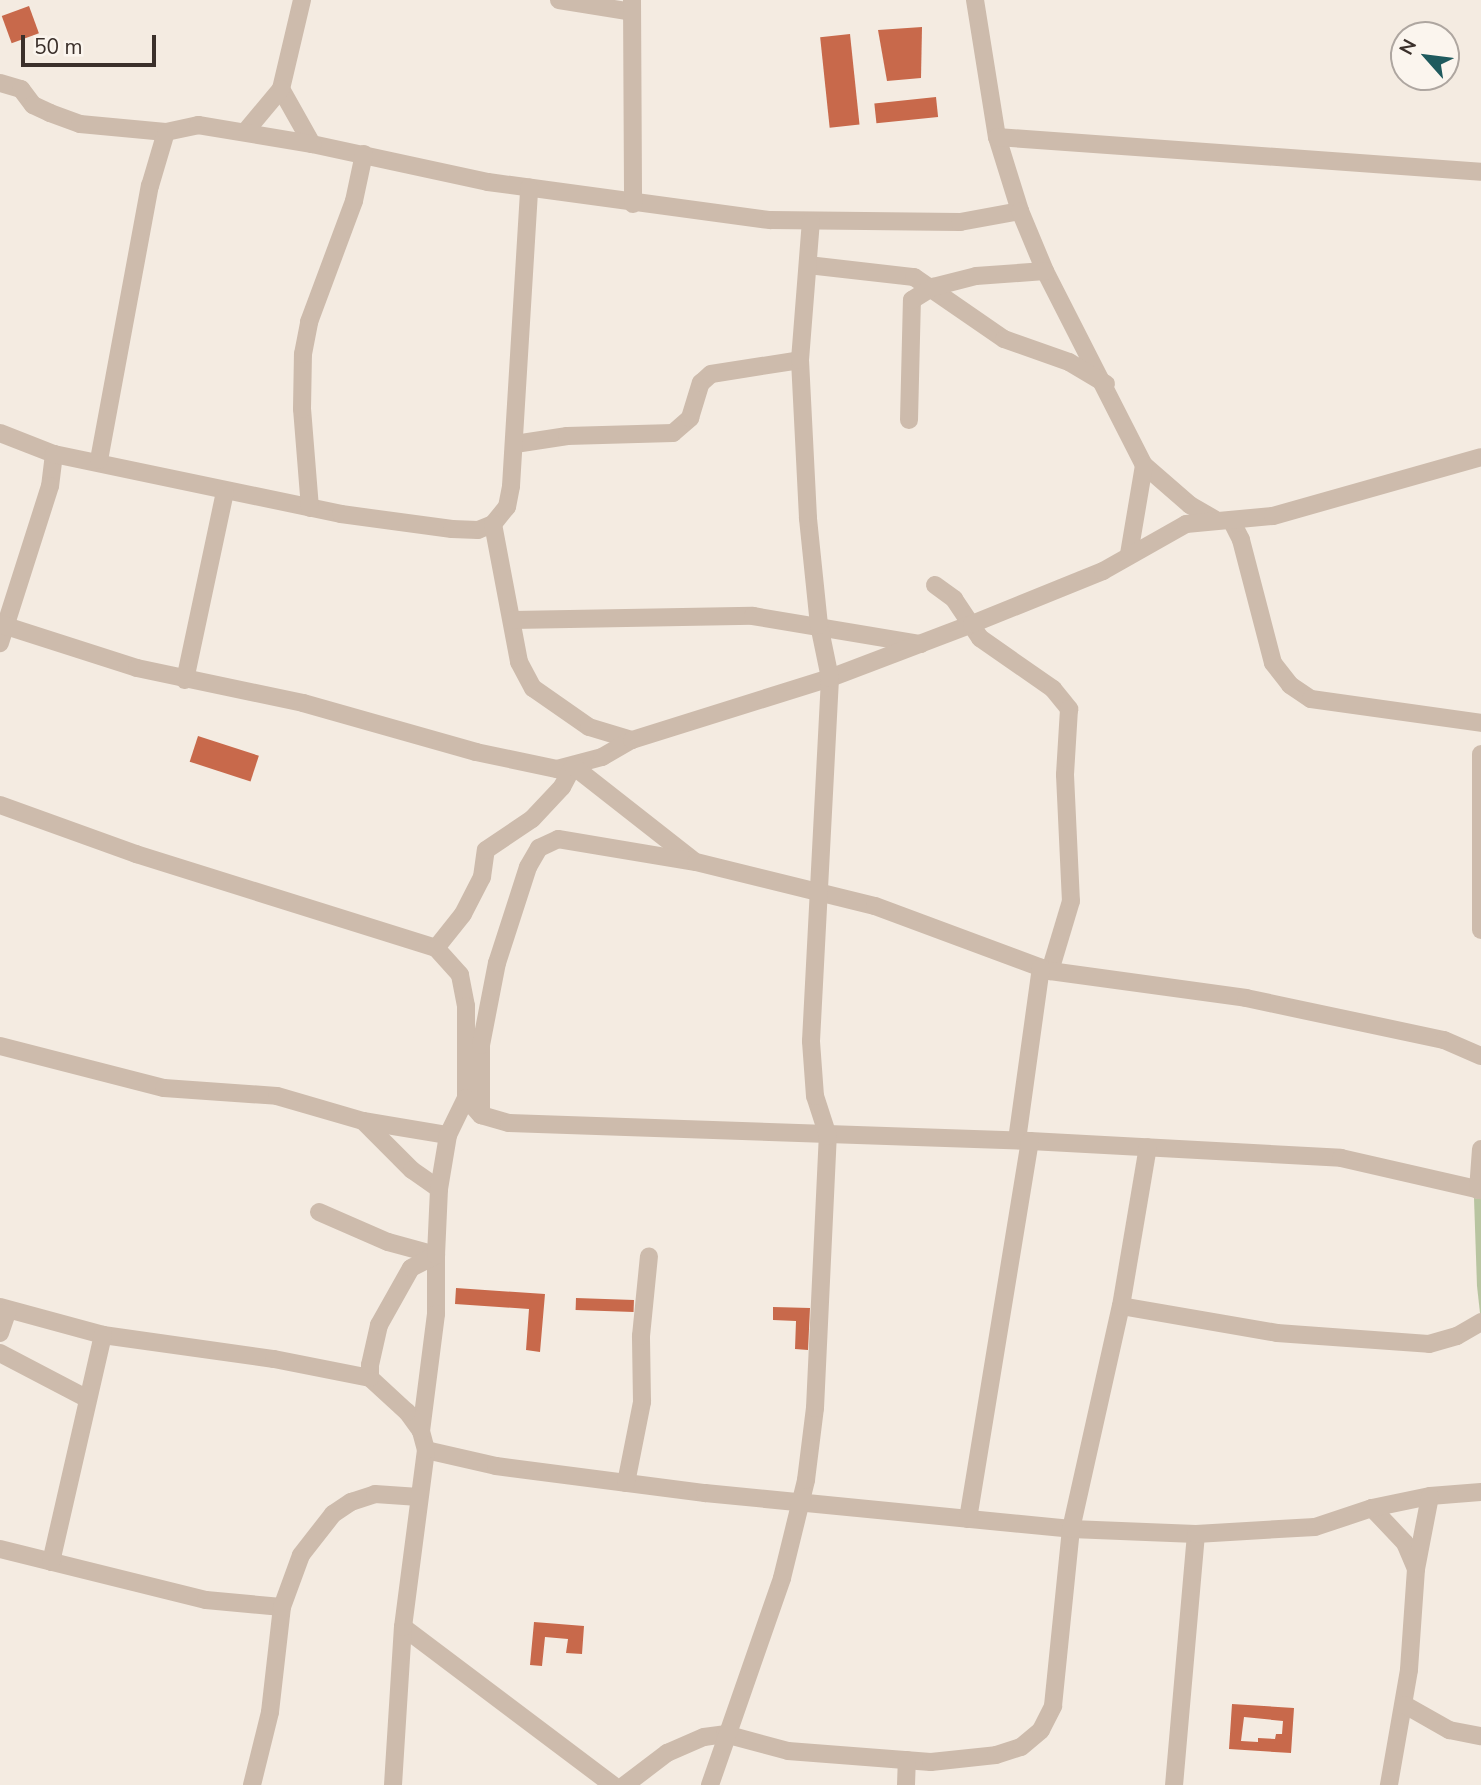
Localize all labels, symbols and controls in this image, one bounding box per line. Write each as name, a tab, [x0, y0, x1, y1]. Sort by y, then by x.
scale bar	[24, 21, 159, 65]
north arrow	[1390, 21, 1460, 91]
text: 50 m	[34, 33, 83, 61]
text: N	[1393, 35, 1423, 59]

